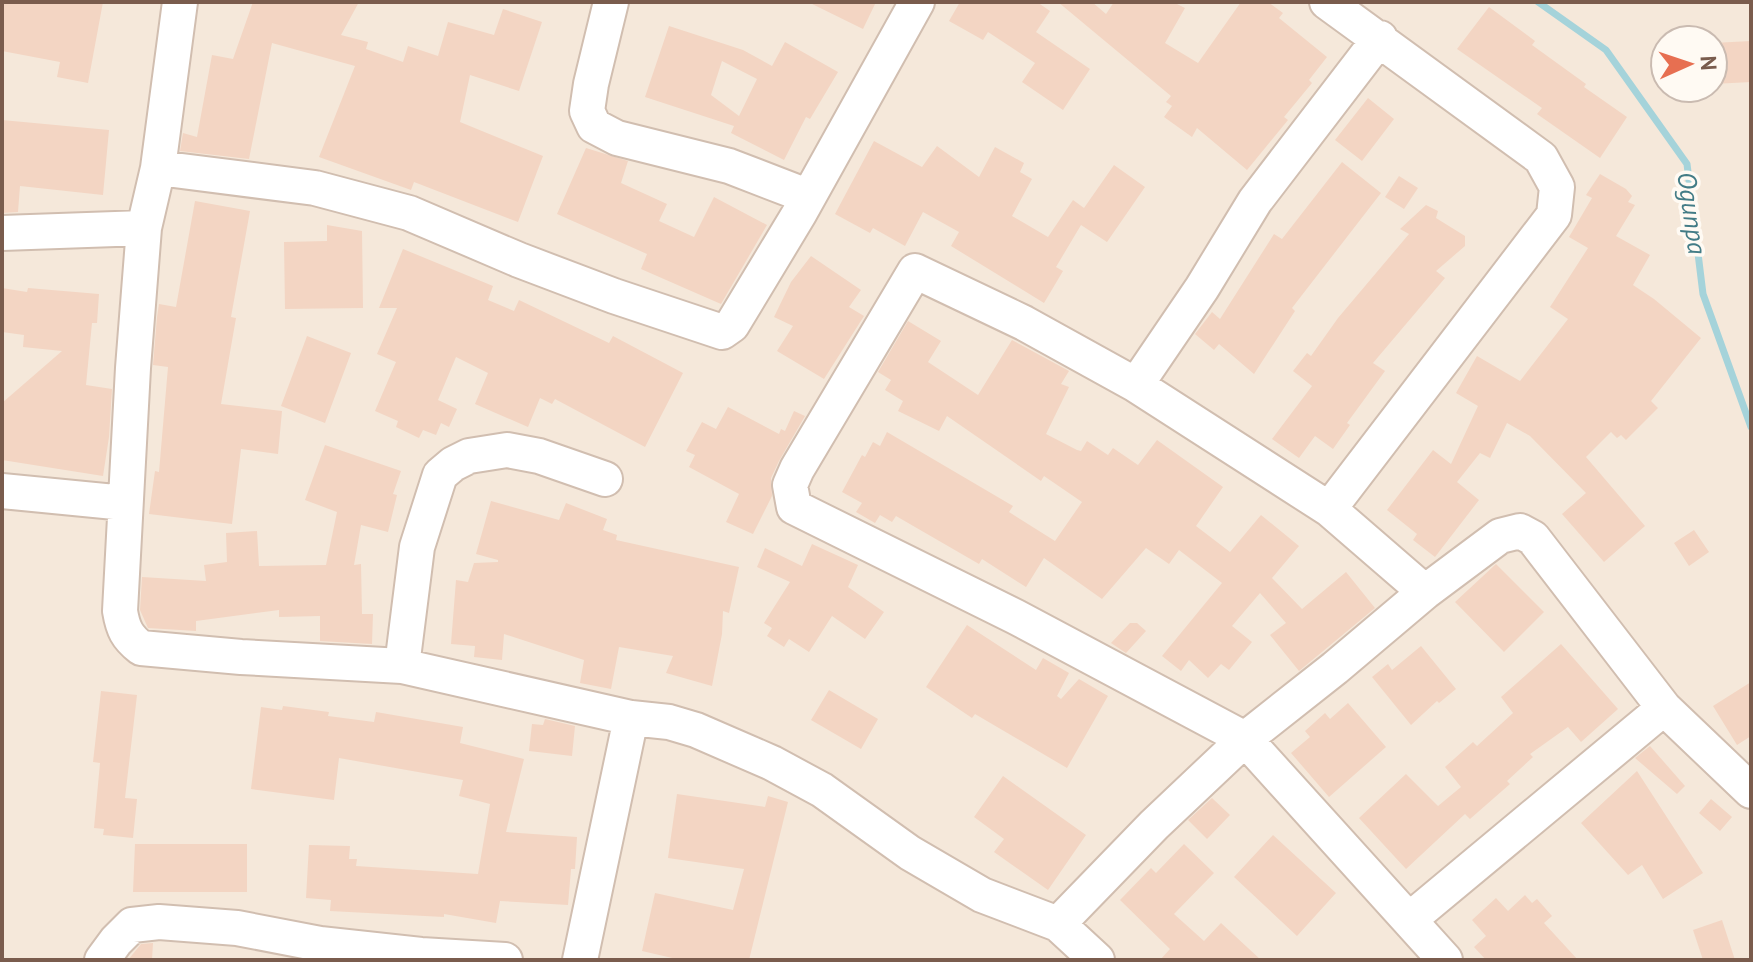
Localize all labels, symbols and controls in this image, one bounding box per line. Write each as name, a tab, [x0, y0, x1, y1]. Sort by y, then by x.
north arrow	[1649, 24, 1729, 104]
text: N	[1695, 55, 1723, 71]
water label: Ogunpa	[1670, 170, 1715, 257]

